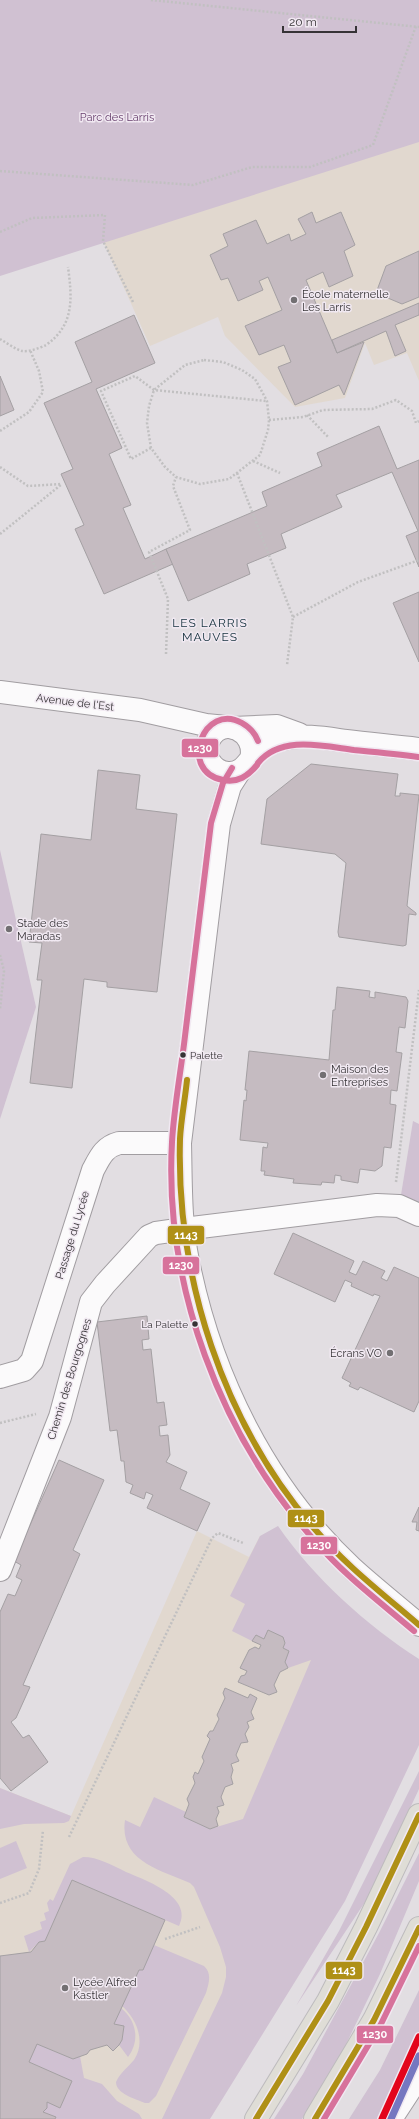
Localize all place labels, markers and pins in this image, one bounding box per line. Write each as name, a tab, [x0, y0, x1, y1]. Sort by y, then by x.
place label: École maternelle Les Larris	[302, 287, 389, 314]
marker: École maternelle Les Larris	[289, 295, 299, 305]
place label: Stade des Maradas	[17, 917, 68, 943]
marker: Stade des Maradas	[4, 924, 14, 934]
marker: Palette	[178, 1050, 188, 1060]
place label: Palette	[190, 1050, 223, 1061]
place label: Maison des Entreprises	[331, 1063, 389, 1089]
marker: Maison des Entreprises	[318, 1070, 328, 1080]
place label: La Palette	[142, 1319, 188, 1330]
marker: La Palette	[190, 1319, 200, 1329]
place label: Écrans VO	[330, 1346, 382, 1360]
marker: Écrans VO	[385, 1348, 395, 1358]
place label: Lycée Alfred Kastler	[73, 1976, 137, 2002]
marker: Lycée Alfred Kastler	[60, 1983, 70, 1993]

